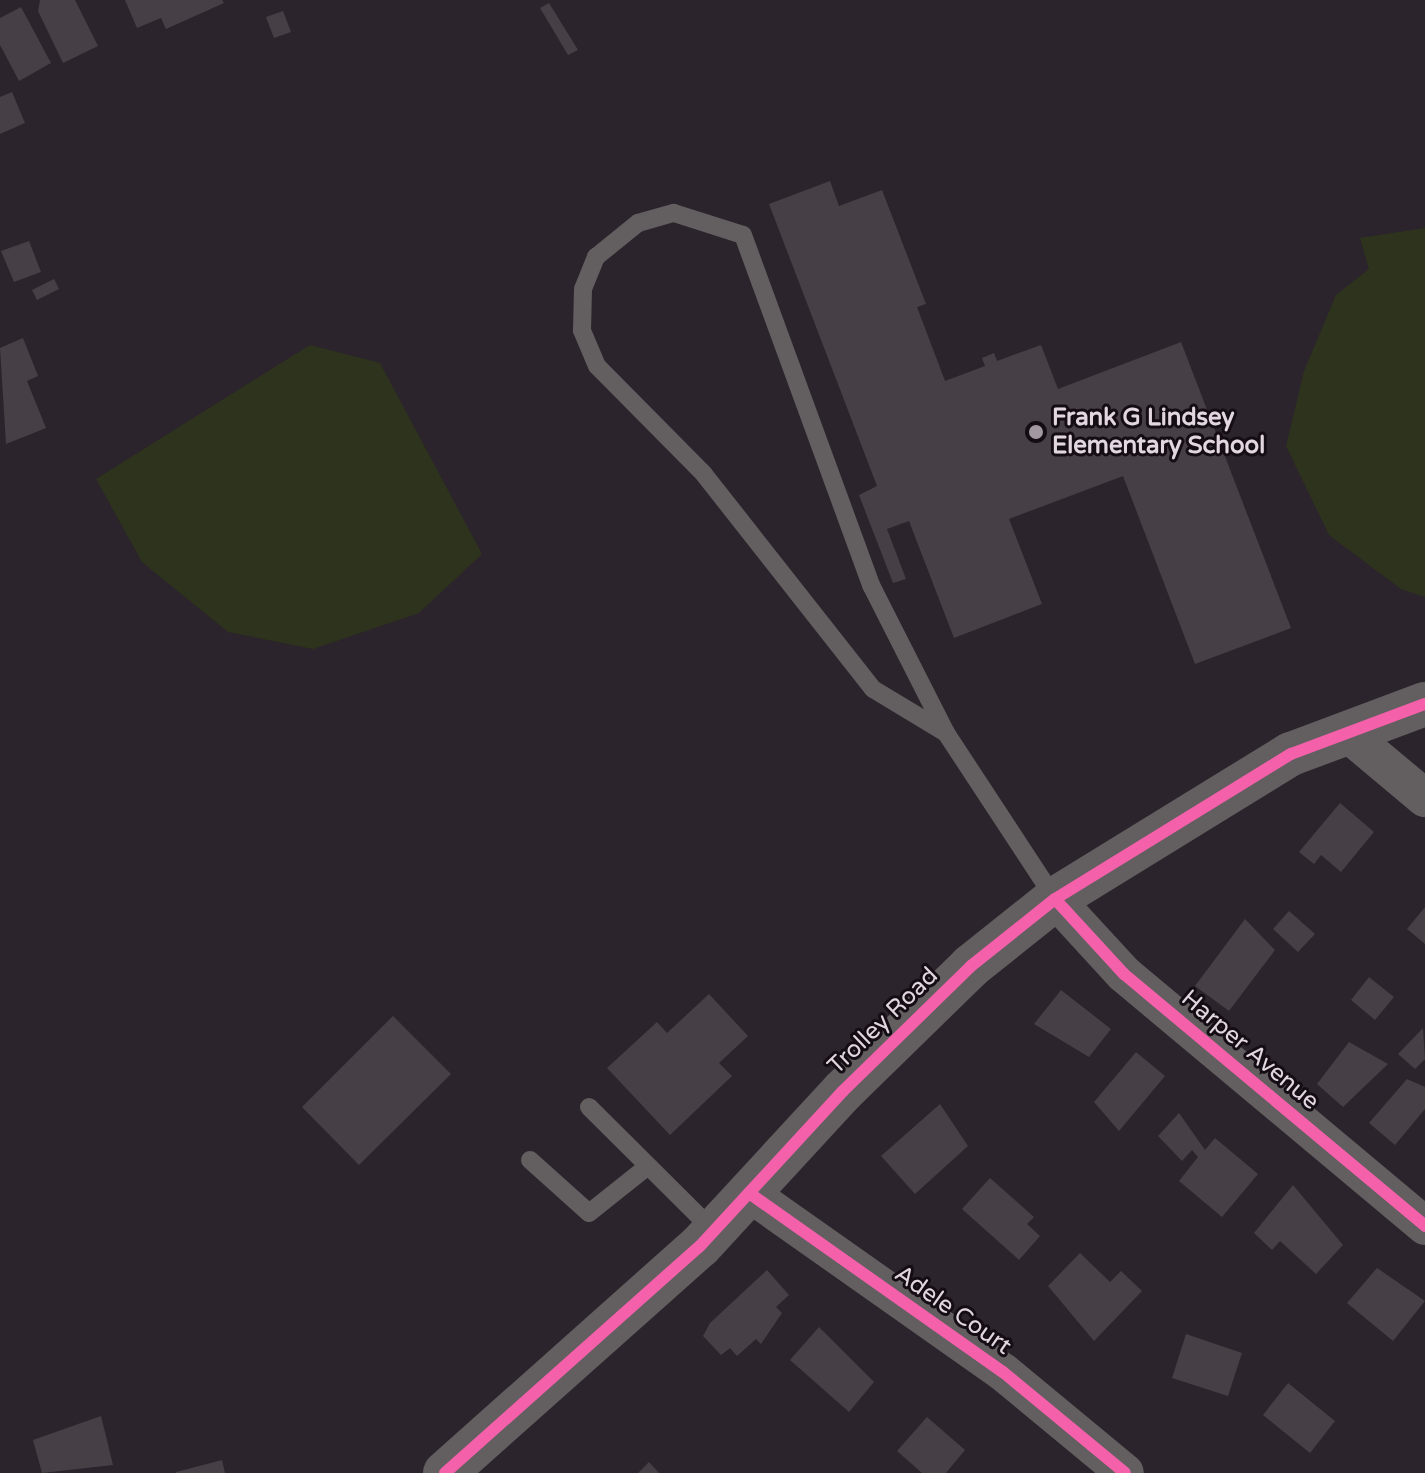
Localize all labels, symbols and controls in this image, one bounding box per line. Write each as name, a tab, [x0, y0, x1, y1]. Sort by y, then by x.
place label: Frank G Lindsey Elementary School	[1052, 404, 1265, 460]
marker: Frank G Lindsey Elementary School	[1027, 423, 1045, 441]
street label: Trolley Road	[822, 962, 944, 1080]
street label: Harper Avenue	[1175, 984, 1325, 1116]
street label: Adele Court	[889, 1259, 1017, 1361]

